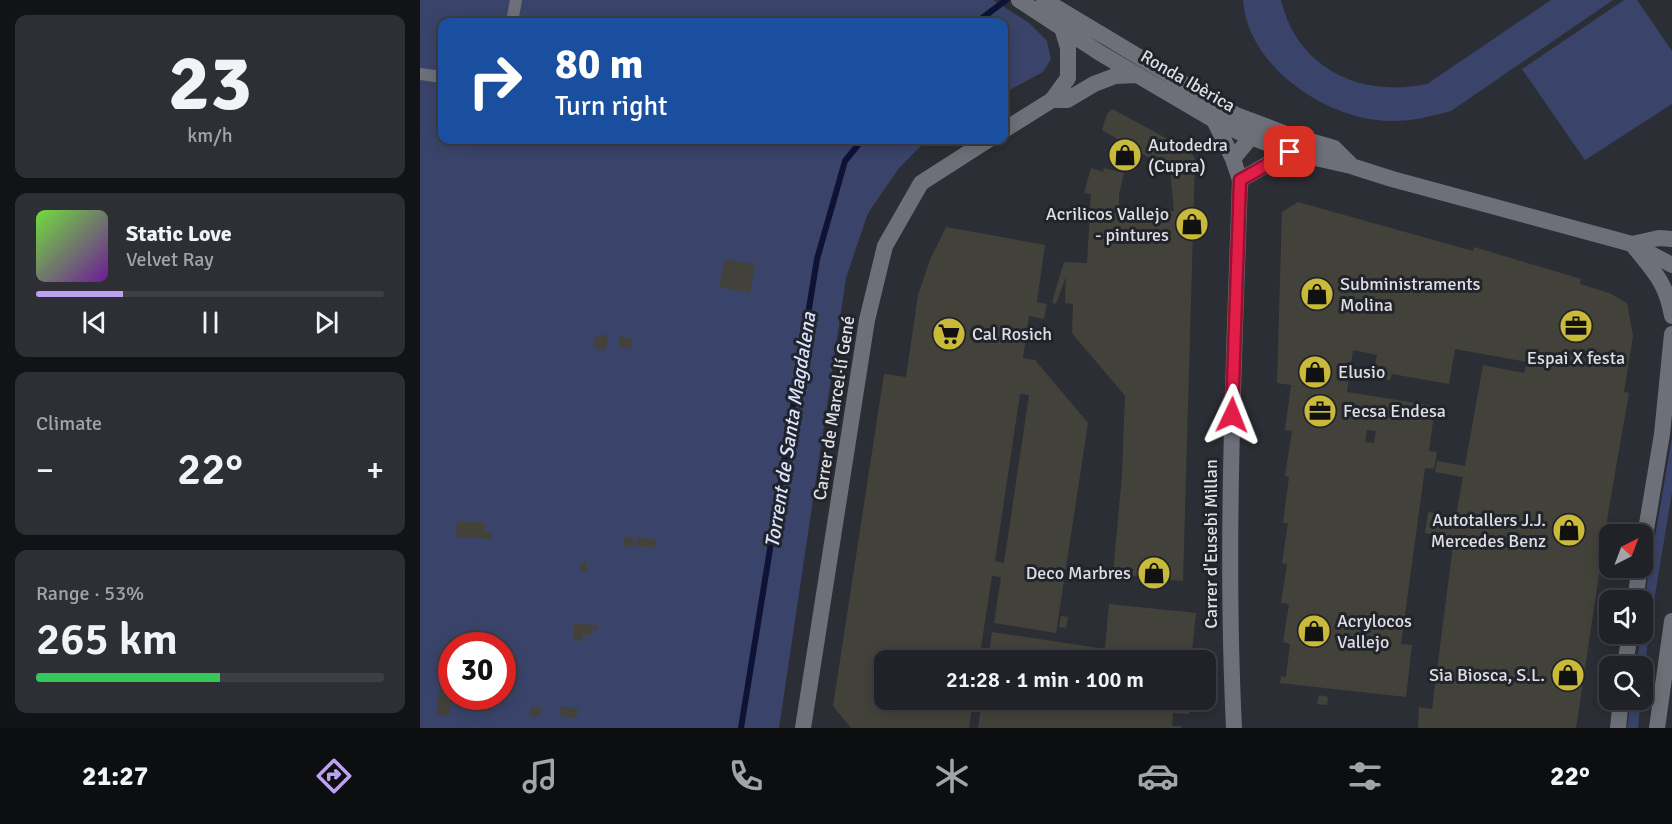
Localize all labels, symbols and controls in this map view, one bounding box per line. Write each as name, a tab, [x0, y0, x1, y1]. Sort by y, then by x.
text: 23	[168, 36, 252, 132]
text: 80 m	[555, 39, 644, 90]
icon: right	[456, 42, 534, 120]
street label: Ronda Ibèrica	[1137, 45, 1239, 117]
text: Turn right	[555, 90, 668, 123]
text: km/h	[187, 123, 233, 148]
pin	[1264, 126, 1315, 177]
place label: Autodedra (Cupra)	[1148, 134, 1228, 177]
icon: arrive	[1273, 135, 1306, 168]
shop icon: Autodedra (Cupra)	[1107, 137, 1143, 173]
place label: Acrilicos Vallejo - pintures	[1046, 203, 1169, 246]
shop icon: Acrilicos Vallejo - pintures	[1174, 206, 1210, 242]
text: Static Love	[126, 220, 232, 247]
text: Velvet Ray	[126, 247, 214, 272]
place label: Subministraments Molina	[1340, 273, 1481, 316]
shop icon: Subministraments Molina	[1299, 276, 1335, 312]
icon: previous	[78, 306, 111, 339]
icon: pause	[194, 306, 227, 339]
icon: next	[310, 306, 343, 339]
office icon: Espai X festa	[1558, 308, 1594, 344]
water label: Torrent de Santa Magdalena	[760, 310, 822, 550]
street label: Carrer de Marcel·lí Gené	[809, 314, 859, 502]
supermarket icon: Cal Rosich	[931, 316, 967, 352]
place label: Cal Rosich	[972, 323, 1052, 345]
place label: Espai X festa	[1527, 347, 1625, 369]
shop icon: Elusio	[1297, 354, 1333, 390]
place label: Elusio	[1338, 361, 1385, 383]
position arrow	[1200, 383, 1264, 447]
office icon: Fecsa Endesa	[1302, 393, 1338, 429]
place label: Fecsa Endesa	[1343, 400, 1446, 422]
text: Climate	[36, 411, 102, 436]
text: 22°	[177, 442, 243, 497]
text: −	[36, 450, 54, 491]
text: +	[366, 450, 384, 491]
street label: Carrer d'Eusebi Millan	[1200, 459, 1222, 629]
place label: Autotallers J.J. Mercedes Benz	[1431, 509, 1546, 552]
shop icon: Autotallers J.J. Mercedes Benz	[1551, 512, 1587, 548]
north arrow	[1599, 524, 1653, 578]
map controls	[1599, 524, 1653, 710]
shop icon: Deco Marbres	[1136, 555, 1172, 591]
place label: Deco Marbres	[1026, 562, 1131, 584]
text: Range · 53%	[36, 581, 144, 606]
button: sound	[1599, 590, 1653, 644]
place label: Acrylocos Vallejo	[1337, 610, 1412, 653]
text: 265 km	[36, 612, 178, 667]
shop icon: Acrylocos Vallejo	[1296, 613, 1332, 649]
speed limit sign: 30	[438, 632, 516, 710]
button: search	[1599, 656, 1653, 710]
shop icon: Sia Biosca, S.L.	[1550, 657, 1586, 693]
place label: Sia Biosca, S.L.	[1429, 664, 1545, 686]
text: 21:28 · 1 min · 100 m	[946, 666, 1144, 693]
icon: directions	[313, 755, 355, 797]
icon: music	[519, 755, 561, 797]
icon: phone	[725, 755, 767, 797]
icon: climate	[931, 755, 973, 797]
icon: car	[1137, 755, 1179, 797]
icon: filters	[1344, 755, 1386, 797]
text: 21:27	[82, 760, 148, 793]
text: 22°	[1550, 760, 1590, 793]

